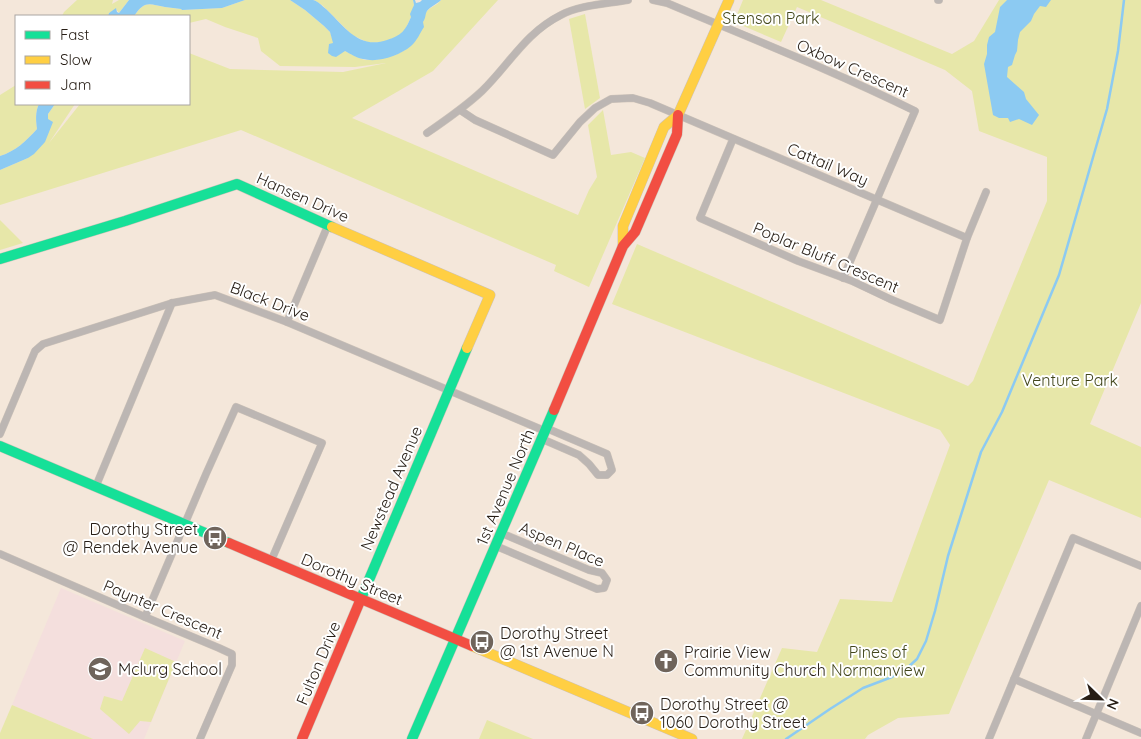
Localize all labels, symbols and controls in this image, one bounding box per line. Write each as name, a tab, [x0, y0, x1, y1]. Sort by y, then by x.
park label: Stenson Park	[722, 8, 820, 28]
legend	[15, 15, 190, 105]
text: Fast	[60, 25, 89, 44]
street label: Oxbow Crescent	[794, 34, 912, 102]
text: Slow	[60, 50, 92, 69]
text: Jam	[60, 75, 91, 94]
street label: Cattail Way	[784, 138, 872, 190]
street label: Hansen Drive	[254, 168, 352, 226]
street label: Poplar Bluff Crescent	[750, 217, 902, 297]
street label: Black Drive	[227, 277, 313, 325]
park label: Venture Park	[1022, 370, 1118, 390]
street label: Newstead Avenue	[356, 423, 426, 553]
street label: 1st Avenue North	[472, 426, 538, 548]
street label: Aspen Place	[516, 517, 608, 571]
place label: Dorothy Street @ Rendek Avenue	[63, 519, 198, 557]
bus stop icon: Dorothy Street @ Rendek Avenue	[202, 525, 228, 551]
street label: Dorothy Street	[298, 549, 406, 609]
street label: Paynter Crescent	[101, 575, 225, 643]
street label: Fulton Drive	[291, 618, 345, 708]
place label: Dorothy Street @ 1st Avenue N	[500, 623, 614, 661]
bus stop icon: Dorothy Street @ 1st Avenue N	[469, 629, 495, 655]
place label: Prairie View Community Church	[684, 642, 826, 680]
park label: Pines of Normanview	[831, 642, 925, 680]
church icon: Prairie View Community Church	[653, 648, 679, 674]
school or university icon: Mclurg School	[87, 656, 113, 682]
place label: Mclurg School	[118, 659, 222, 679]
north arrow	[1076, 674, 1126, 724]
place label: Dorothy Street @ 1060 Dorothy Street	[660, 694, 806, 732]
text: N	[1103, 696, 1123, 712]
bus stop icon: Dorothy Street @ 1060 Dorothy Street	[629, 700, 655, 726]

